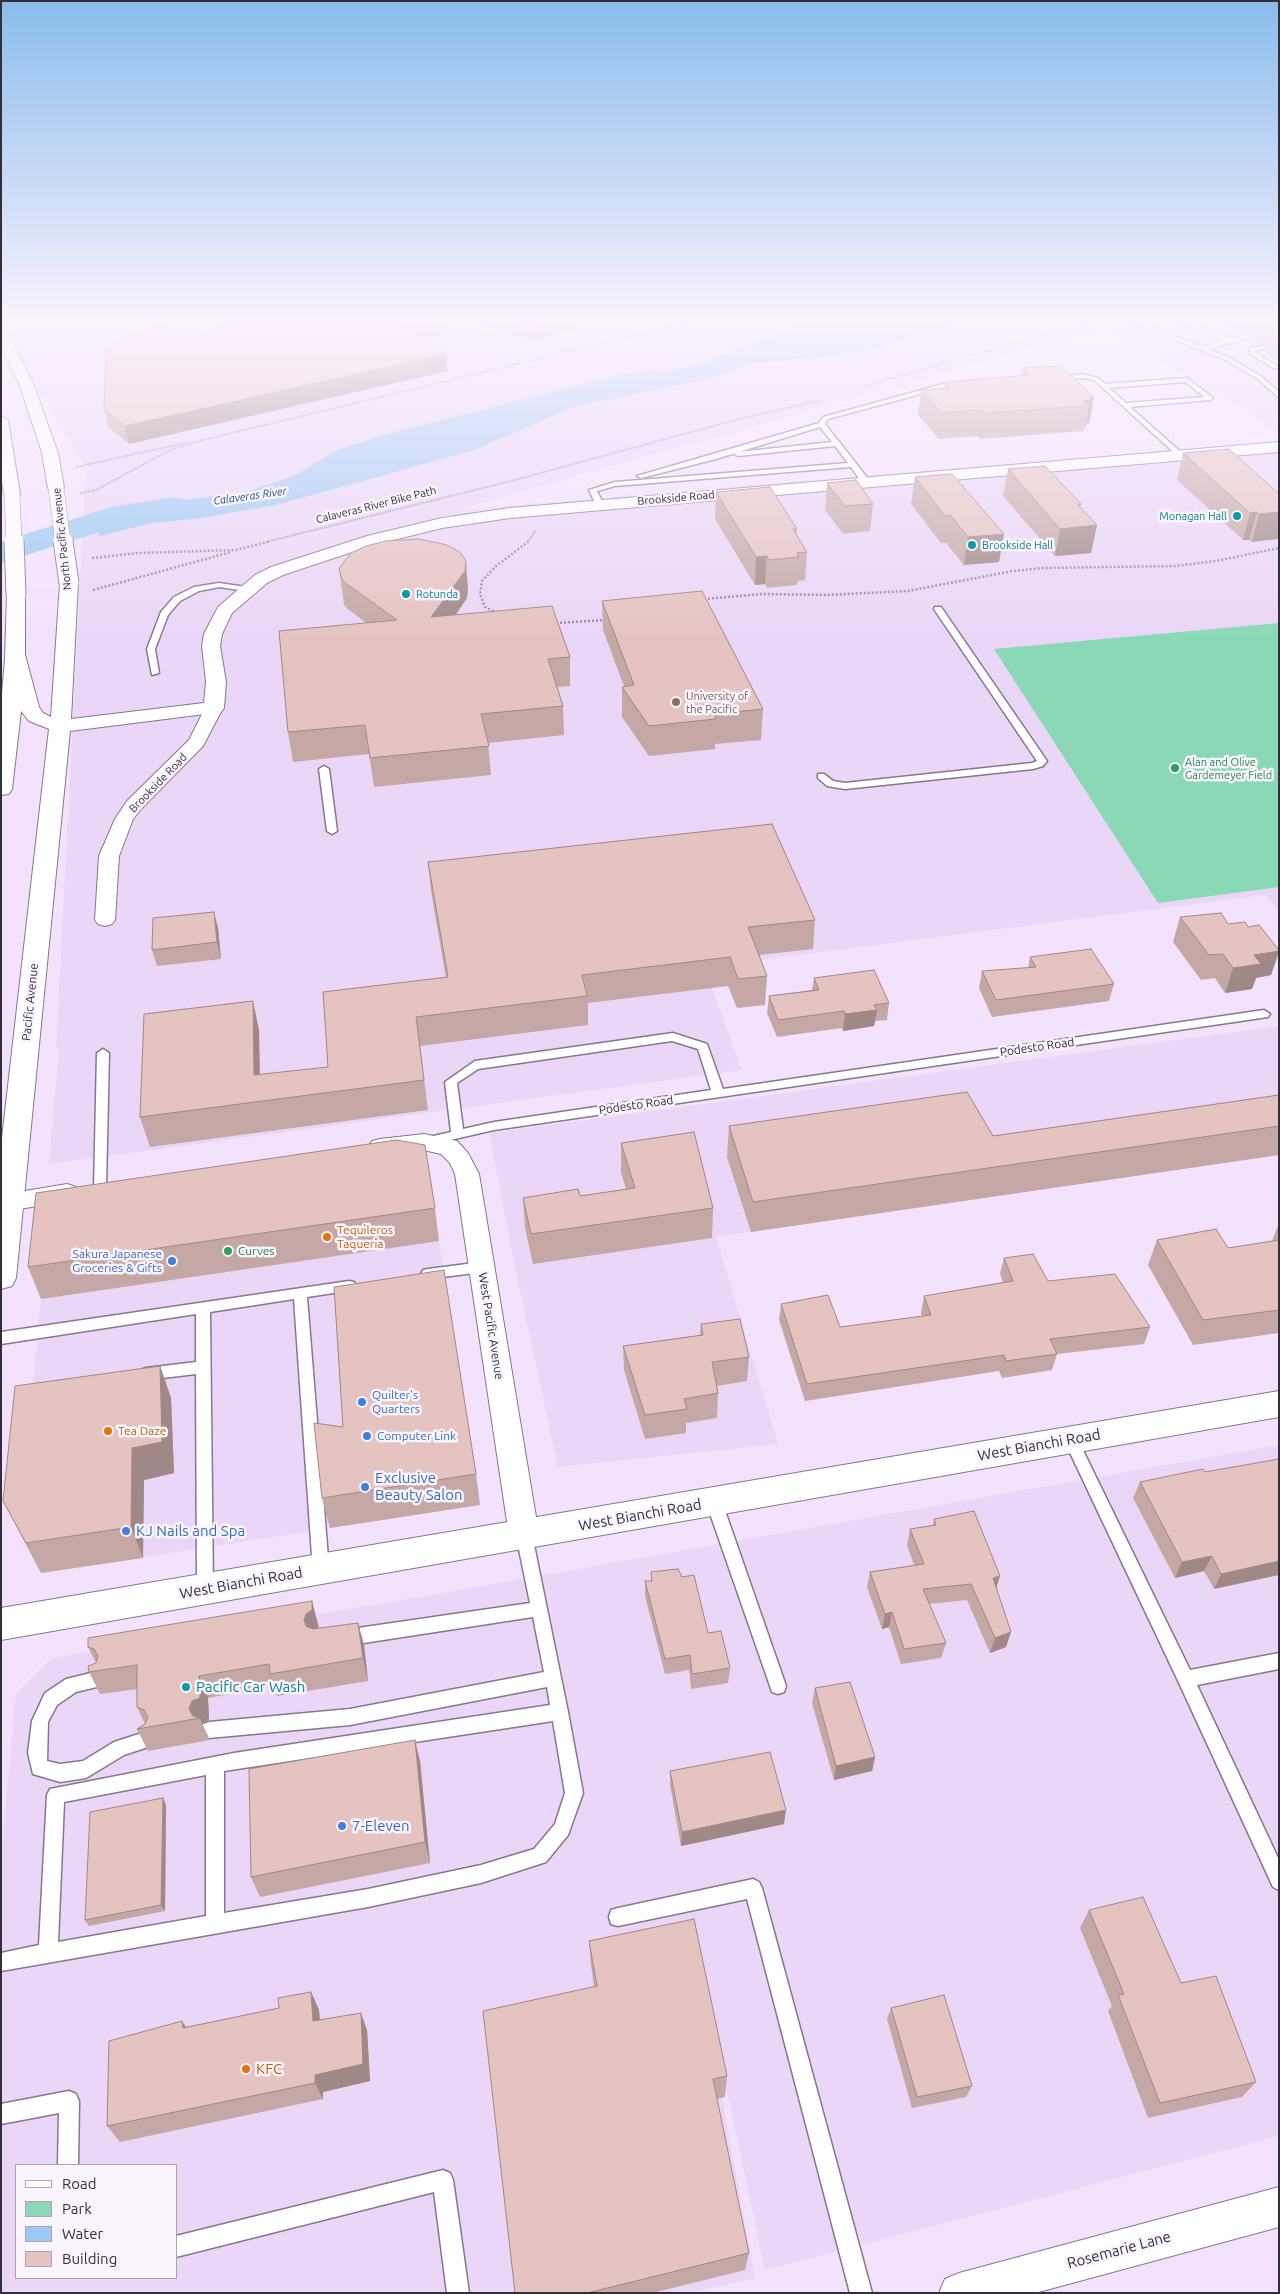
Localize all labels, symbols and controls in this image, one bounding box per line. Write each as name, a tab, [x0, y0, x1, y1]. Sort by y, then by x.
water label: Calaveras River	[213, 484, 287, 508]
street label: Calaveras River Bike Path	[315, 484, 437, 526]
street label: North Pacific Avenue	[50, 487, 74, 591]
street label: Brookside Road	[637, 488, 715, 508]
place label: Monagan Hall	[1159, 509, 1227, 523]
marker: Monagan Hall	[1231, 510, 1243, 522]
place label: Brookside Hall	[982, 538, 1053, 552]
marker: Brookside Hall	[966, 539, 978, 551]
place label: Rotunda	[416, 587, 458, 601]
marker: Rotunda	[400, 588, 412, 600]
place label: University of the Pacific	[686, 689, 748, 715]
marker: University of the Pacific	[670, 696, 682, 708]
street label: Brookside Road	[126, 751, 190, 815]
place label: Alan and Olive Gardemeyer Field	[1185, 755, 1272, 781]
marker: Alan and Olive Gardemeyer Field	[1169, 762, 1181, 774]
street label: Pacific Avenue	[19, 962, 41, 1042]
street label: Podesto Road	[999, 1035, 1075, 1059]
street label: Podesto Road	[598, 1093, 674, 1117]
place label: Tequileros Taqueria	[337, 1223, 393, 1251]
marker: Tequileros Taqueria	[321, 1231, 333, 1243]
place label: Curves	[238, 1244, 275, 1258]
marker: Curves	[222, 1245, 234, 1257]
place label: Sakura Japanese Groceries & Gifts	[72, 1247, 162, 1275]
marker: Sakura Japanese Groceries & Gifts	[166, 1255, 178, 1267]
street label: West Pacific Avenue	[475, 1271, 507, 1381]
place label: Quilter's Quarters	[372, 1388, 420, 1416]
marker: Quilter's Quarters	[356, 1396, 368, 1408]
place label: Tea Daze	[118, 1424, 166, 1438]
marker: Tea Daze	[102, 1425, 114, 1437]
street label: West Bianchi Road	[976, 1425, 1102, 1465]
place label: Computer Link	[377, 1429, 456, 1443]
marker: Computer Link	[361, 1430, 373, 1442]
place label: Exclusive Beauty Salon	[375, 1469, 463, 1504]
marker: Exclusive Beauty Salon	[359, 1481, 371, 1493]
street label: West Bianchi Road	[577, 1495, 703, 1535]
place label: KJ Nails and Spa	[136, 1522, 245, 1540]
marker: KJ Nails and Spa	[120, 1525, 132, 1537]
street label: West Bianchi Road	[178, 1563, 304, 1603]
place label: Pacific Car Wash	[196, 1678, 305, 1696]
marker: Pacific Car Wash	[180, 1681, 192, 1693]
place label: 7-Eleven	[352, 1817, 410, 1835]
marker: 7-Eleven	[336, 1820, 348, 1832]
place label: KFC	[256, 2060, 282, 2078]
marker: KFC	[240, 2063, 252, 2075]
legend	[15, 2164, 178, 2279]
text: Road	[62, 2175, 97, 2192]
text: Park	[62, 2200, 92, 2217]
text: Water	[62, 2225, 103, 2242]
street label: Rosemarie Lane	[1065, 2227, 1173, 2273]
text: Building	[62, 2250, 117, 2267]

